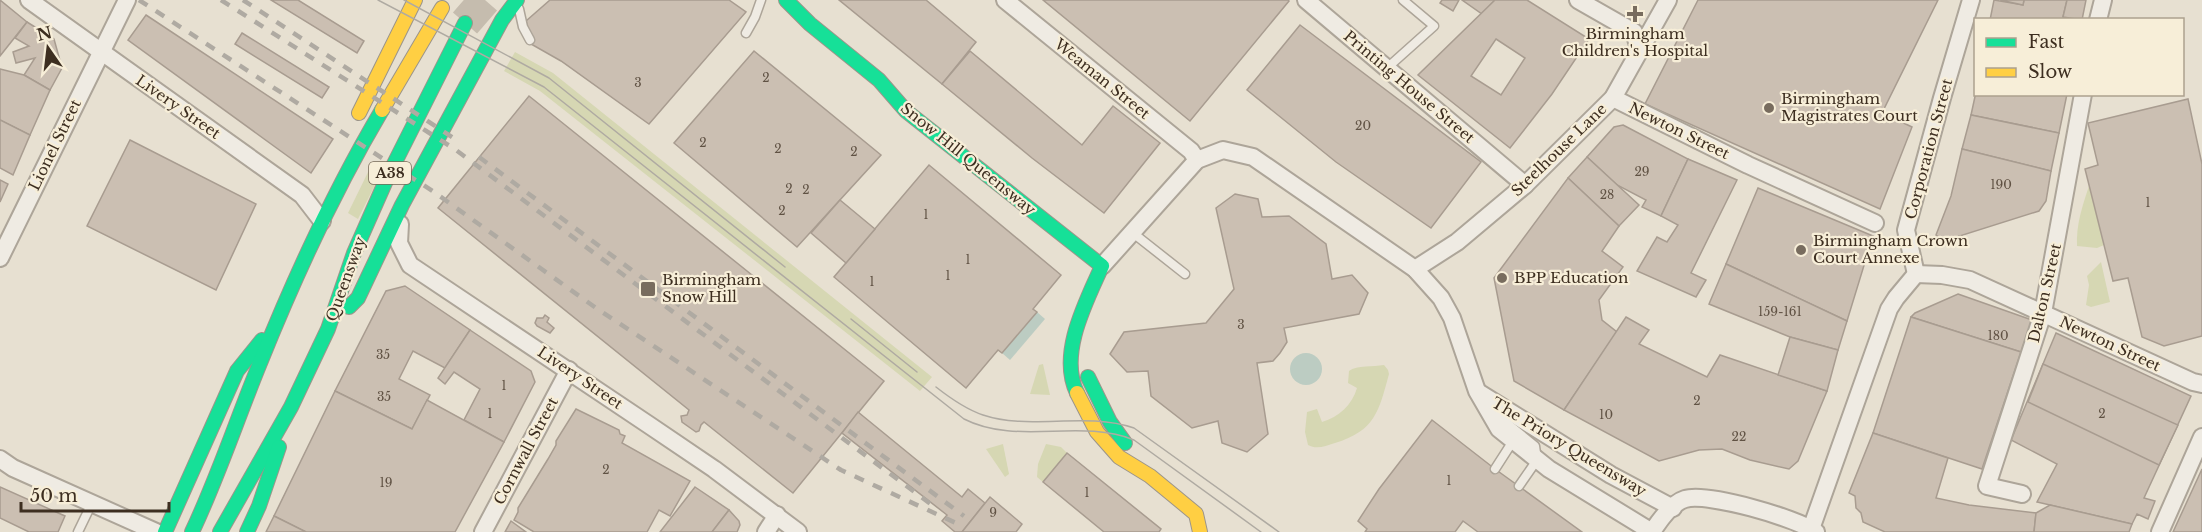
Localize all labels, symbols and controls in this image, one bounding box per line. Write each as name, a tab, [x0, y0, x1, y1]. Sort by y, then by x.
marker: Birmingham Children's Hospital	[1626, 5, 1644, 23]
north arrow	[18, 18, 78, 78]
legend	[1974, 18, 2184, 96]
text: N	[35, 22, 54, 45]
place label: Birmingham Children's Hospital	[1562, 24, 1708, 60]
street label: Printing House Street	[1340, 26, 1479, 147]
text: Fast	[2028, 31, 2065, 53]
street label: Weaman Street	[1050, 34, 1154, 123]
text: Slow	[2028, 61, 2073, 83]
street label: Livery Street	[132, 70, 225, 143]
house number: 2	[762, 70, 770, 85]
house number: 3	[634, 75, 642, 90]
street label: Corporation Street	[1901, 76, 1957, 221]
place label: Birmingham Magistrates Court	[1781, 89, 1918, 125]
street label: Lionel Street	[24, 96, 85, 193]
street label: Snow Hill Queensway	[897, 98, 1040, 219]
street label: Newton Street	[1626, 98, 1733, 163]
street label: Steelhouse Lane	[1507, 99, 1610, 200]
marker: Birmingham Magistrates Court	[1762, 101, 1776, 115]
house number: 20	[1355, 118, 1371, 133]
house number: 2	[699, 135, 707, 150]
house number: 2	[774, 141, 782, 156]
house number: 2	[850, 144, 858, 159]
road number: A38	[369, 162, 411, 184]
house number: 29	[1634, 164, 1650, 179]
house number: 190	[1990, 177, 2012, 192]
house number: 2	[785, 181, 793, 196]
house number: 2	[802, 182, 810, 197]
house number: 28	[1600, 187, 1614, 202]
house number: 1	[2145, 195, 2151, 210]
house number: 2	[778, 203, 786, 218]
house number: 1	[923, 207, 929, 222]
place label: Birmingham Crown Court Annexe	[1813, 231, 1968, 267]
street label: Queensway	[321, 234, 370, 324]
street label: Dalton Street	[2024, 241, 2065, 345]
marker: Birmingham Crown Court Annexe	[1794, 243, 1808, 257]
house number: 1	[965, 252, 971, 267]
house number: 1	[945, 268, 951, 283]
place label: BPP Education	[1514, 268, 1628, 287]
place label: Birmingham Snow Hill	[662, 270, 761, 306]
marker: BPP Education	[1495, 271, 1509, 285]
house number: 1	[869, 274, 875, 289]
marker: Birmingham Snow Hill	[639, 280, 657, 298]
house number: 159-161	[1758, 304, 1802, 319]
street label: Newton Street	[2057, 312, 2164, 375]
house number: 3	[1237, 317, 1245, 332]
house number: 180	[1987, 328, 2009, 343]
street label: Livery Street	[534, 342, 627, 413]
house number: 35	[376, 347, 390, 362]
house number: 1	[501, 378, 507, 393]
house number: 35	[377, 389, 391, 404]
street label: Cornwall Street	[489, 393, 562, 508]
street label: The Priory Queensway	[1489, 393, 1650, 500]
house number: 2	[1693, 393, 1701, 408]
house number: 1	[487, 406, 493, 421]
house number: 2	[2098, 406, 2106, 421]
house number: 10	[1599, 407, 1613, 422]
house number: 22	[1732, 429, 1746, 444]
house number: 2	[602, 462, 610, 477]
house number: 1	[1446, 473, 1452, 488]
scale bar	[21, 475, 170, 513]
house number: 19	[379, 475, 393, 490]
text: 50 m	[30, 485, 78, 507]
house number: 1	[1084, 485, 1090, 500]
house number: 9	[989, 505, 997, 520]

